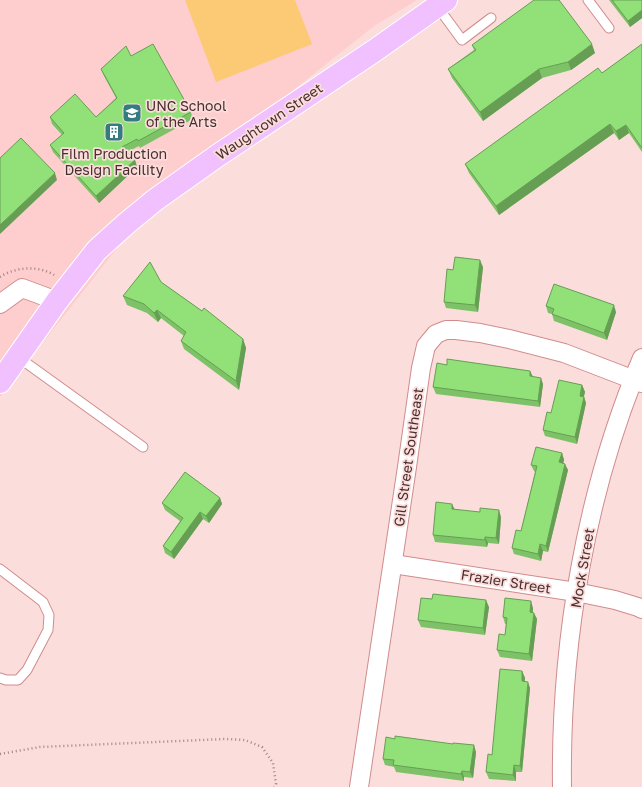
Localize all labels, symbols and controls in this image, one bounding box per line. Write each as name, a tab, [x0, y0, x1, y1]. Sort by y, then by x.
street label: Waughtown Street	[212, 79, 326, 163]
place label: UNC School of the Arts	[146, 97, 226, 130]
school or university icon: UNC School of the Arts	[121, 102, 143, 124]
building icon: Film Production Design Facility	[103, 121, 125, 143]
place label: Film Production Design Facility	[61, 145, 167, 178]
street label: Gill Street Southeast	[390, 386, 426, 528]
street label: Mock Street	[567, 527, 597, 609]
street label: Frazier Street	[460, 565, 552, 597]

